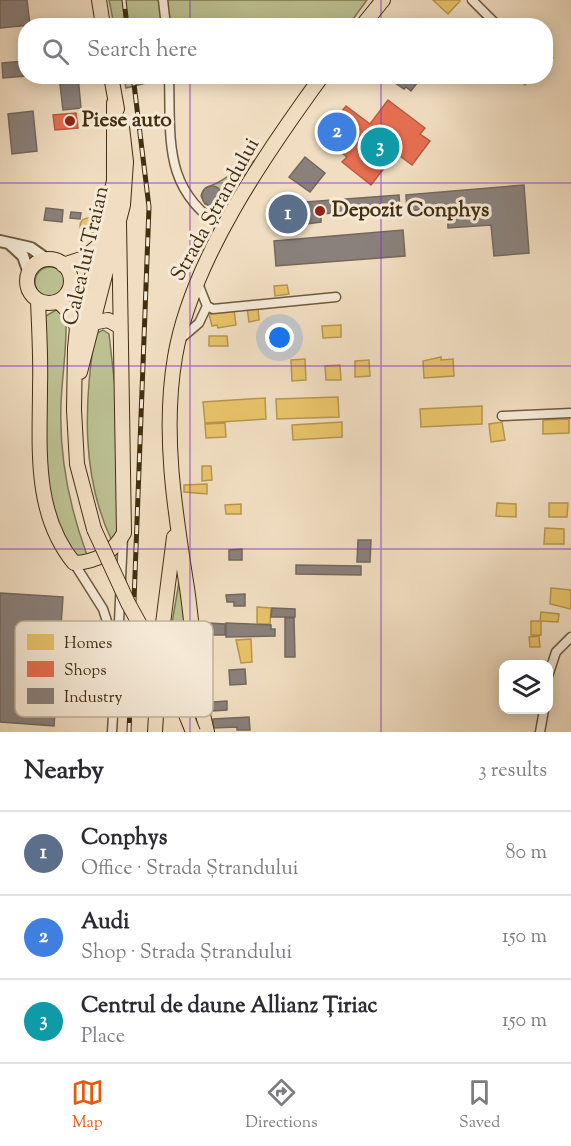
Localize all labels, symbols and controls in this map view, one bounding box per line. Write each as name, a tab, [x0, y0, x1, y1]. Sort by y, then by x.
search box	[18, 18, 553, 84]
icon: search	[39, 35, 72, 68]
text: Search here	[87, 35, 197, 67]
place label: Piese auto	[82, 106, 172, 136]
pin: 2	[318, 110, 356, 154]
marker: Piese auto	[63, 114, 77, 128]
pin: 3	[360, 124, 400, 170]
street label: Strada Ștrandului	[164, 133, 268, 287]
street label: Calea lui Traian	[56, 183, 118, 329]
pin: 1	[268, 192, 308, 236]
place label: Depozit Conphys	[332, 196, 489, 226]
marker: Depozit Conphys	[313, 204, 327, 218]
your location	[265, 323, 294, 352]
legend	[15, 621, 213, 717]
text: Homes	[64, 633, 112, 656]
text: Shops	[64, 660, 107, 683]
map controls	[499, 660, 553, 714]
button: layers	[499, 660, 553, 714]
text: Industry	[64, 687, 122, 710]
text: Nearby	[24, 753, 104, 790]
text: 3 results	[478, 757, 547, 786]
text: Conphys	[81, 823, 167, 855]
text: 1	[40, 839, 47, 868]
text: 80 m	[506, 839, 547, 868]
text: Office · Strada Ștrandului	[81, 855, 298, 884]
text: Audi	[81, 907, 129, 939]
text: 2	[39, 923, 48, 952]
text: 150 m	[502, 923, 547, 952]
text: Shop · Strada Ștrandului	[81, 939, 292, 968]
text: Centrul de daune Allianz Țiriac	[81, 991, 378, 1023]
text: 3	[39, 1007, 48, 1036]
text: 150 m	[502, 1007, 547, 1036]
text: Place	[81, 1023, 125, 1052]
tab: Map	[71, 1076, 104, 1135]
tab: Directions	[245, 1076, 318, 1135]
tab: Saved	[459, 1076, 500, 1135]

